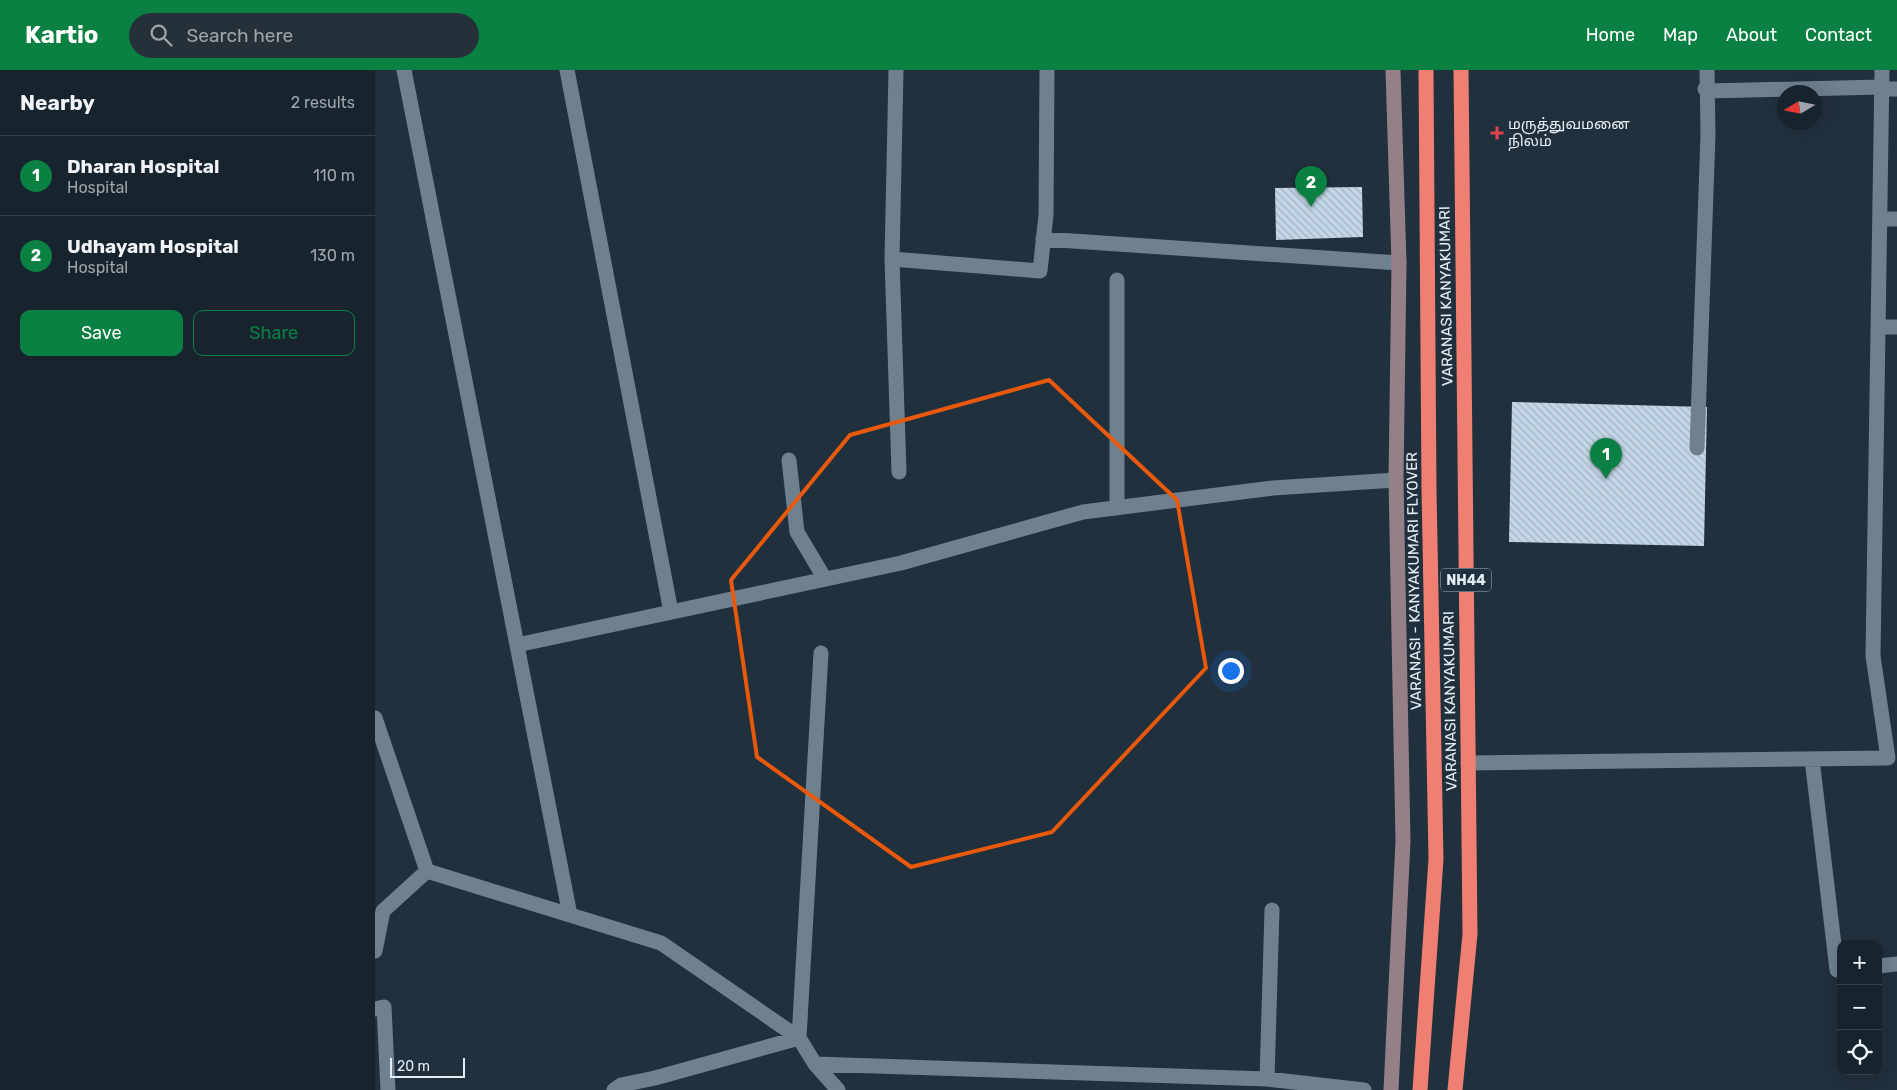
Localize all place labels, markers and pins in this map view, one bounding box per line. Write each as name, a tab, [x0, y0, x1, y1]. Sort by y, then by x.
place label: மருத்துவமனை நிலம்	[1508, 115, 1630, 151]
marker: மருத்துவமனை நிலம்	[1490, 126, 1504, 140]
pin: 2	[1295, 166, 1327, 207]
pin: 1	[1590, 438, 1622, 479]

